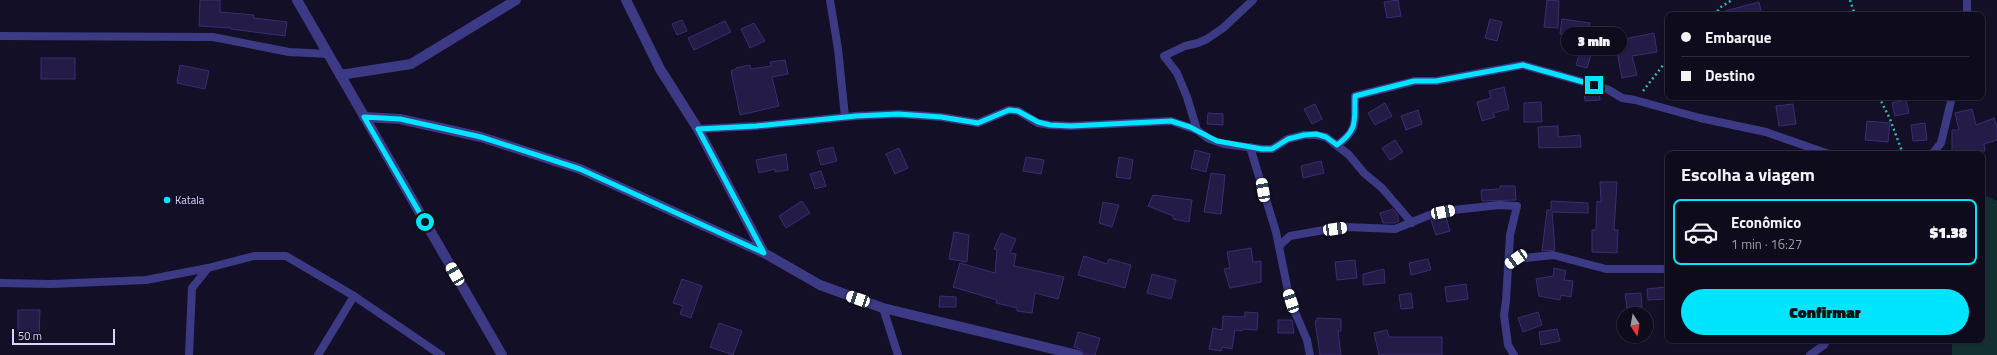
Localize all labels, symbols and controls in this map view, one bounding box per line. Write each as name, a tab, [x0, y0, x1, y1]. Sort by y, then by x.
text: Embarque	[1705, 26, 1771, 49]
callout: 3 min	[1561, 27, 1627, 55]
text: 3 min	[1578, 31, 1610, 51]
text: Destino	[1705, 64, 1755, 87]
route end	[1585, 76, 1603, 94]
text: Escolha a viagem	[1681, 161, 1815, 188]
car	[1255, 177, 1271, 203]
place label: Katala	[175, 192, 205, 208]
marker: Katala	[162, 195, 172, 205]
car	[1430, 204, 1456, 220]
text: Econômico	[1731, 211, 1801, 234]
route start	[416, 213, 434, 231]
icon: car	[1683, 214, 1719, 250]
car	[1322, 221, 1348, 237]
text: $1.38	[1930, 221, 1967, 244]
text: 1 min · 16:27	[1731, 234, 1802, 254]
car	[1503, 247, 1529, 271]
car	[444, 261, 466, 287]
car	[1282, 288, 1300, 314]
car	[845, 289, 871, 309]
button: Confirmar	[1681, 289, 1969, 335]
north arrow	[1617, 307, 1653, 343]
map controls	[1617, 307, 1653, 343]
scale bar	[12, 327, 115, 346]
text: 50 m	[18, 328, 42, 344]

